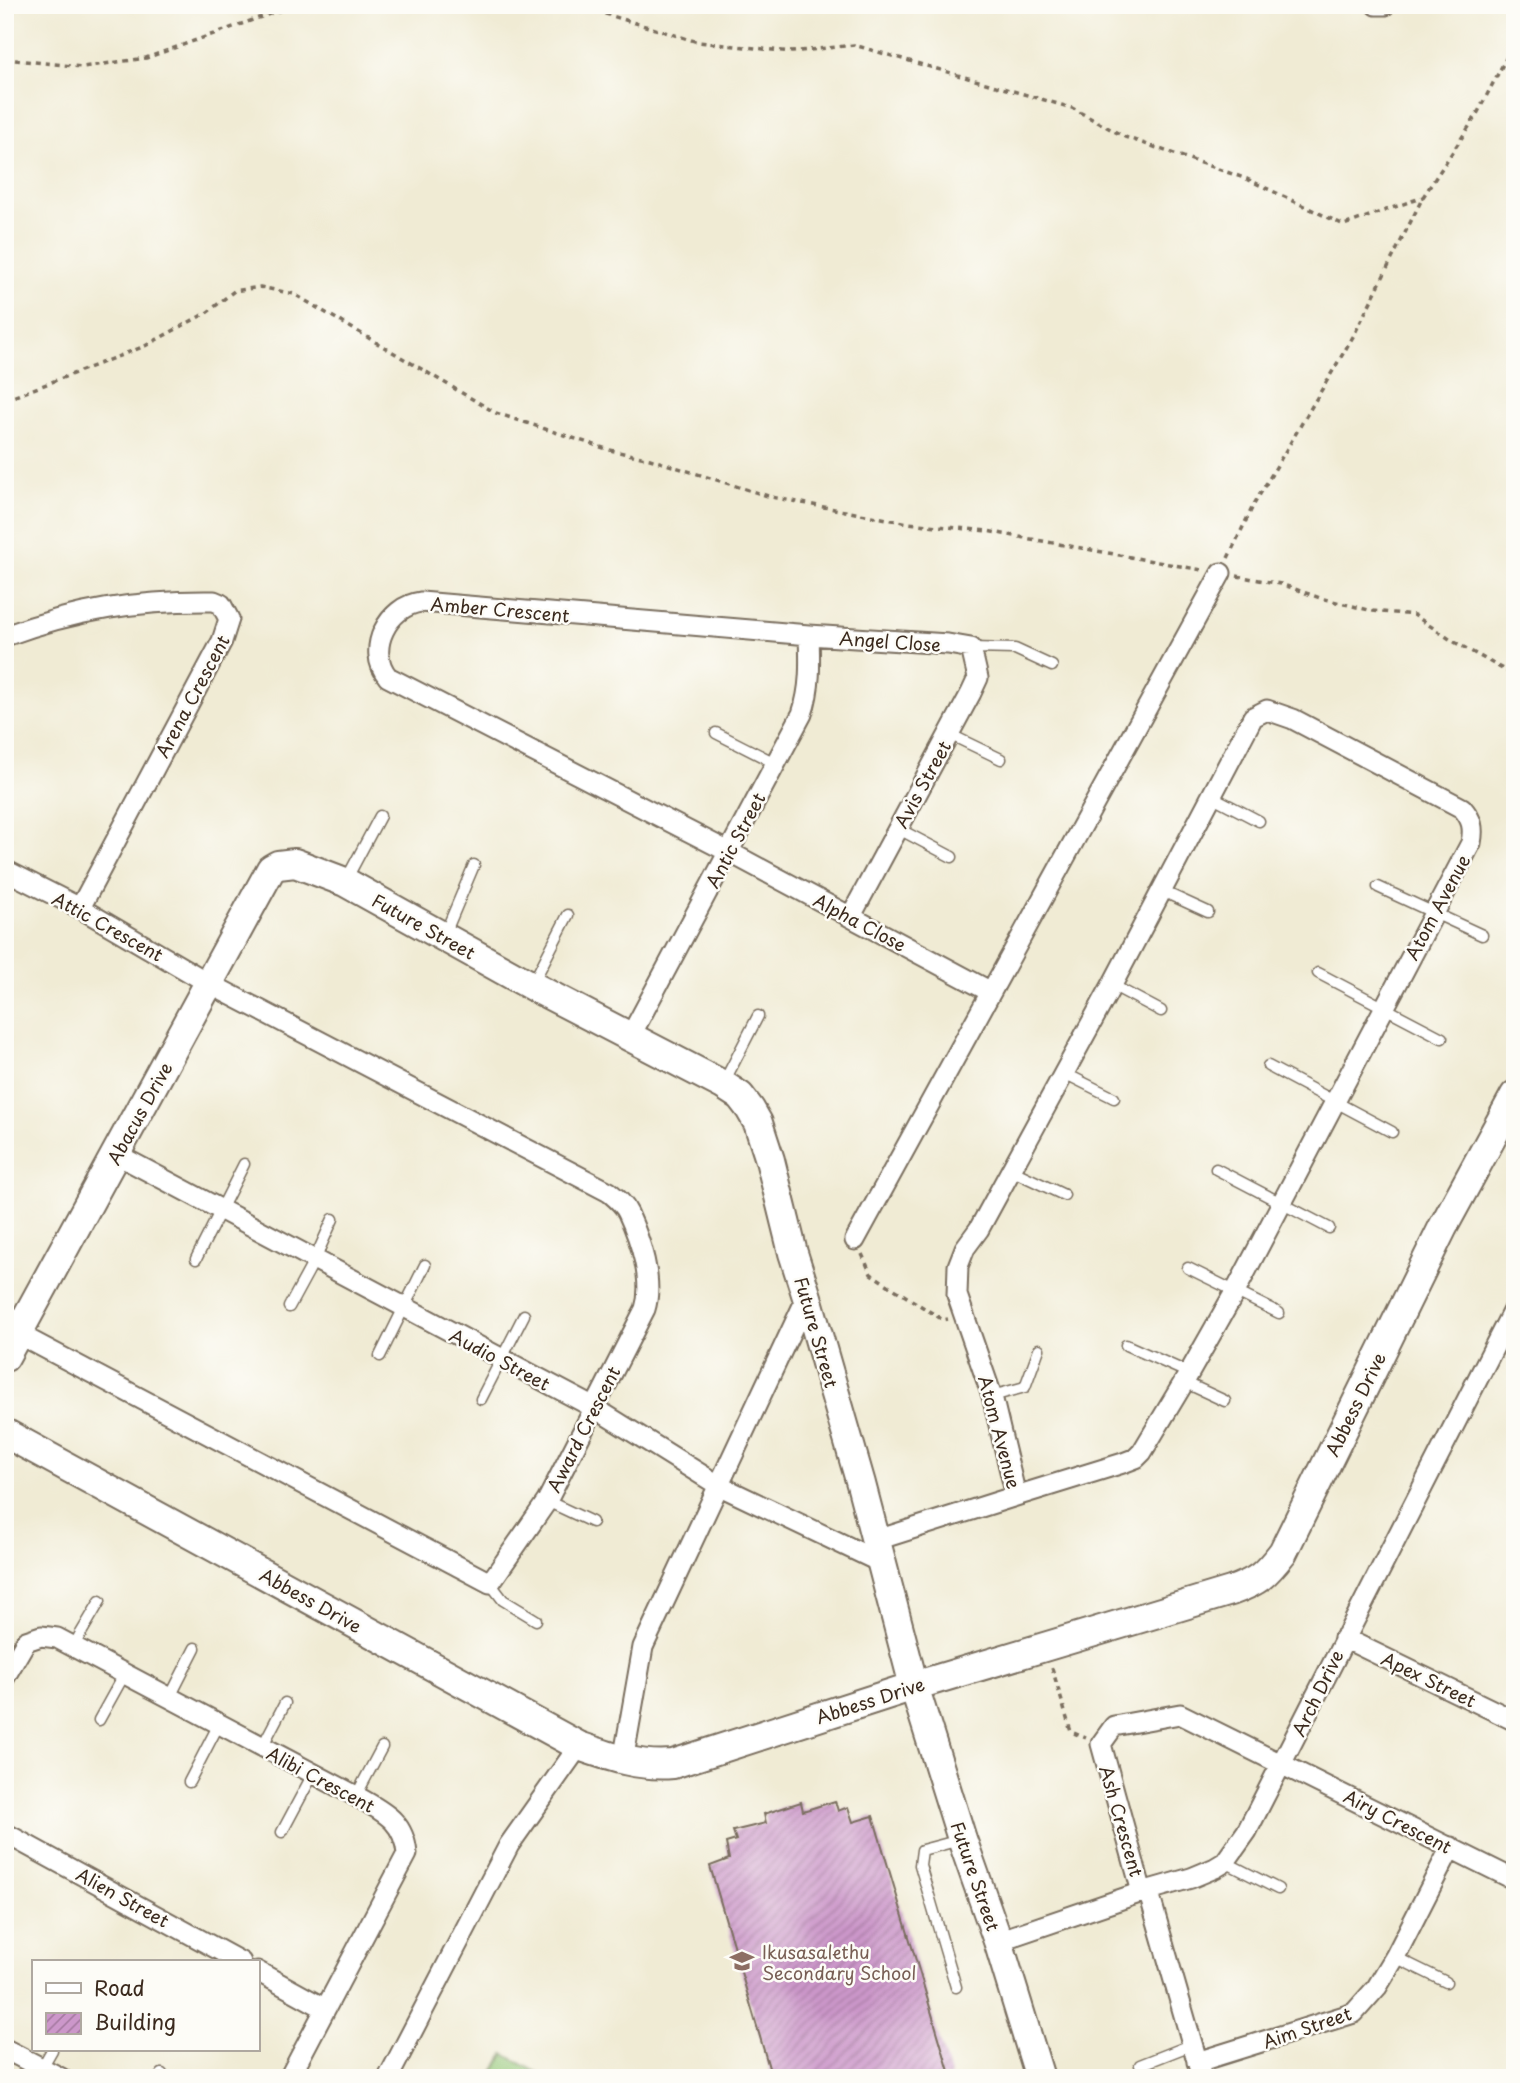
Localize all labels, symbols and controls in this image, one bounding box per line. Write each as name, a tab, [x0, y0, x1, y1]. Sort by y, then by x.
street label: Amber Crescent	[429, 589, 571, 629]
street label: Angel Close	[838, 624, 942, 658]
street label: Arena Crescent	[148, 630, 236, 762]
street label: Avis Street	[887, 735, 957, 833]
street label: Antic Street	[698, 787, 772, 893]
street label: Atom Avenue	[1398, 849, 1476, 965]
street label: Attic Crescent	[48, 884, 168, 968]
street label: Future Street	[367, 886, 481, 966]
street label: Alpha Close	[809, 886, 911, 958]
street label: Abacus Drive	[100, 1056, 178, 1169]
street label: Future Street	[788, 1273, 846, 1391]
street label: Audio Street	[445, 1321, 555, 1397]
street label: Abbess Drive	[1318, 1347, 1392, 1461]
street label: Award Crescent	[540, 1361, 626, 1497]
street label: Atom Avenue	[972, 1372, 1028, 1492]
street label: Abbess Drive	[255, 1561, 367, 1639]
street label: Apex Street	[1377, 1644, 1481, 1714]
street label: Arch Drive	[1284, 1645, 1350, 1741]
street label: Abbess Drive	[812, 1670, 928, 1730]
street label: Alibi Crescent	[262, 1739, 380, 1819]
street label: Ash Crescent	[1093, 1762, 1151, 1880]
street label: Airy Crescent	[1339, 1782, 1457, 1860]
street label: Future Street	[945, 1818, 1007, 1934]
street label: Alien Street	[72, 1860, 174, 1934]
place label: Ikusasalethu Secondary School	[762, 1938, 916, 1986]
school or university icon: Ikusasalethu Secondary School	[728, 1947, 756, 1975]
legend	[32, 1960, 259, 2052]
text: Road	[94, 1971, 145, 2003]
street label: Aim Street	[1259, 1999, 1355, 2055]
text: Building	[94, 2005, 176, 2037]

